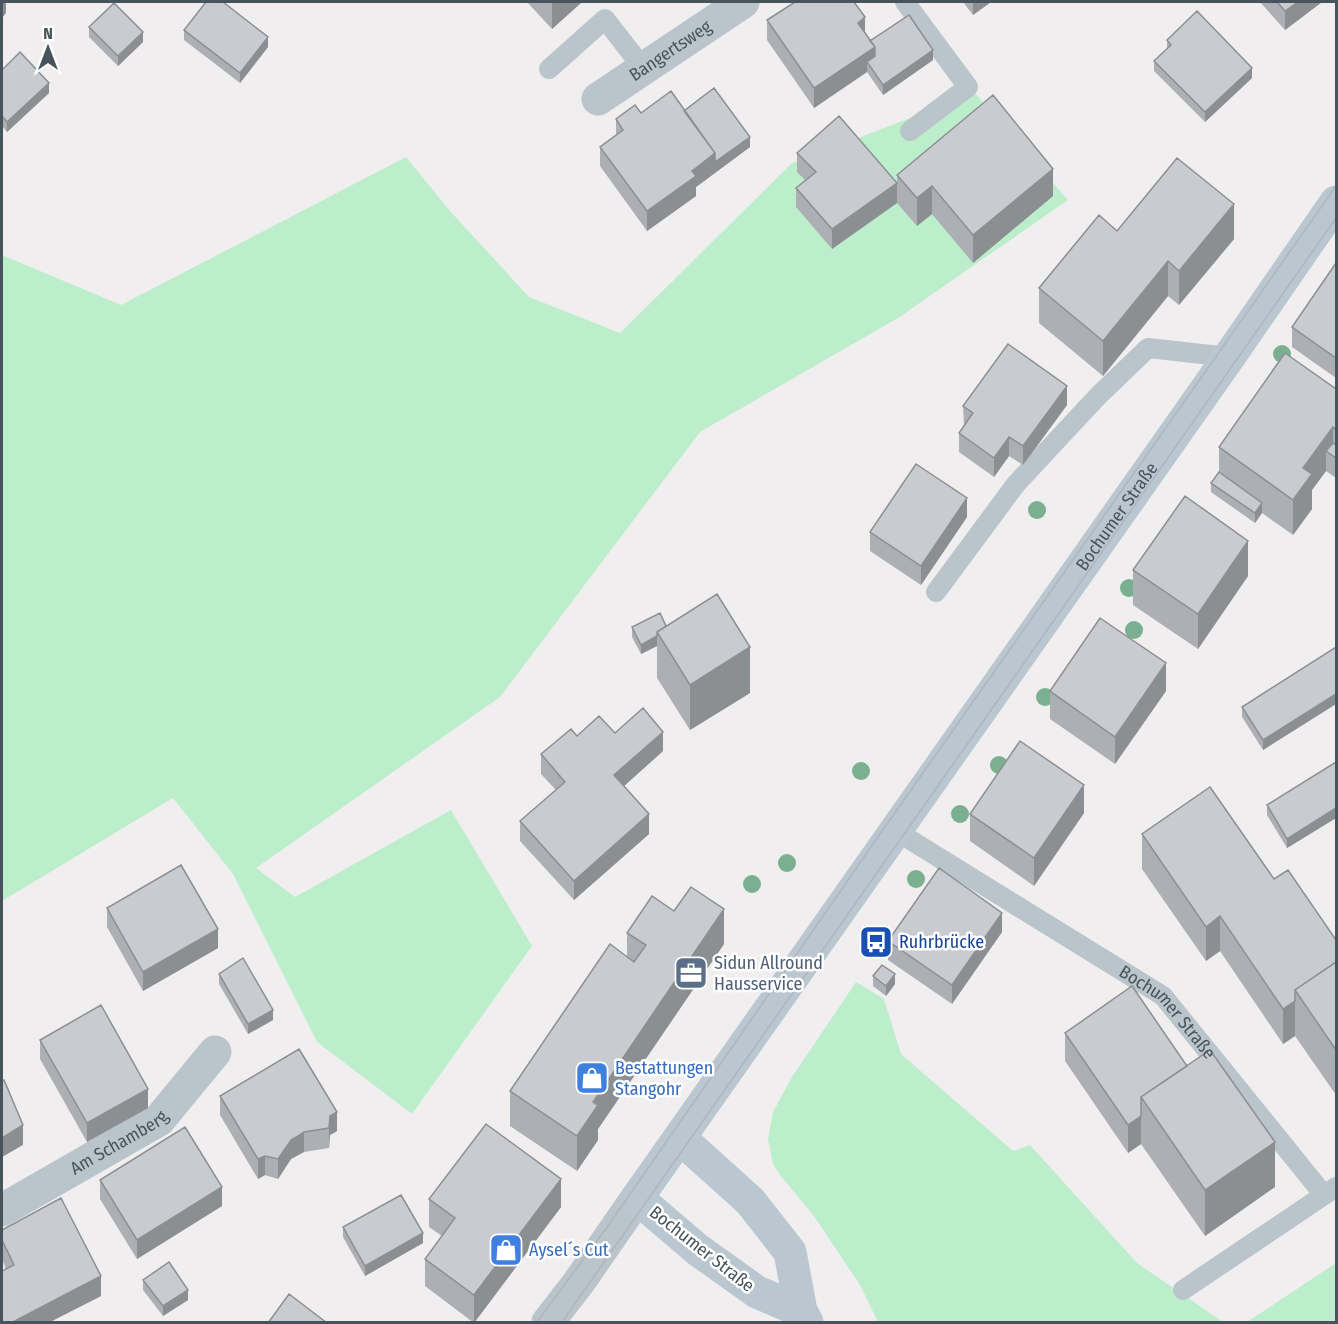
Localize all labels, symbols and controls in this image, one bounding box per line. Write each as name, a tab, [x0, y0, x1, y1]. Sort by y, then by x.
street label: Bangertsweg	[625, 15, 716, 86]
north arrow	[18, 18, 78, 78]
text: N	[43, 24, 53, 43]
street label: Bochumer Straße	[1071, 458, 1162, 575]
bus stop icon: Ruhrbrücke	[858, 924, 894, 960]
place label: Ruhrbrücke	[899, 931, 984, 953]
place label: Sidun Allround Hausservice	[714, 952, 823, 995]
office icon: Sidun Allround Hausservice	[673, 955, 709, 991]
street label: Bochumer Straße	[1115, 961, 1220, 1063]
place label: Bestattungen Stangohr	[615, 1057, 713, 1100]
shop icon: Bestattungen Stangohr	[574, 1060, 610, 1096]
street label: Am Schamberg	[66, 1106, 173, 1180]
street label: Bochumer Straße	[645, 1201, 759, 1297]
shop icon: Aysel´s Cut	[488, 1232, 524, 1268]
place label: Aysel´s Cut	[529, 1239, 609, 1261]

